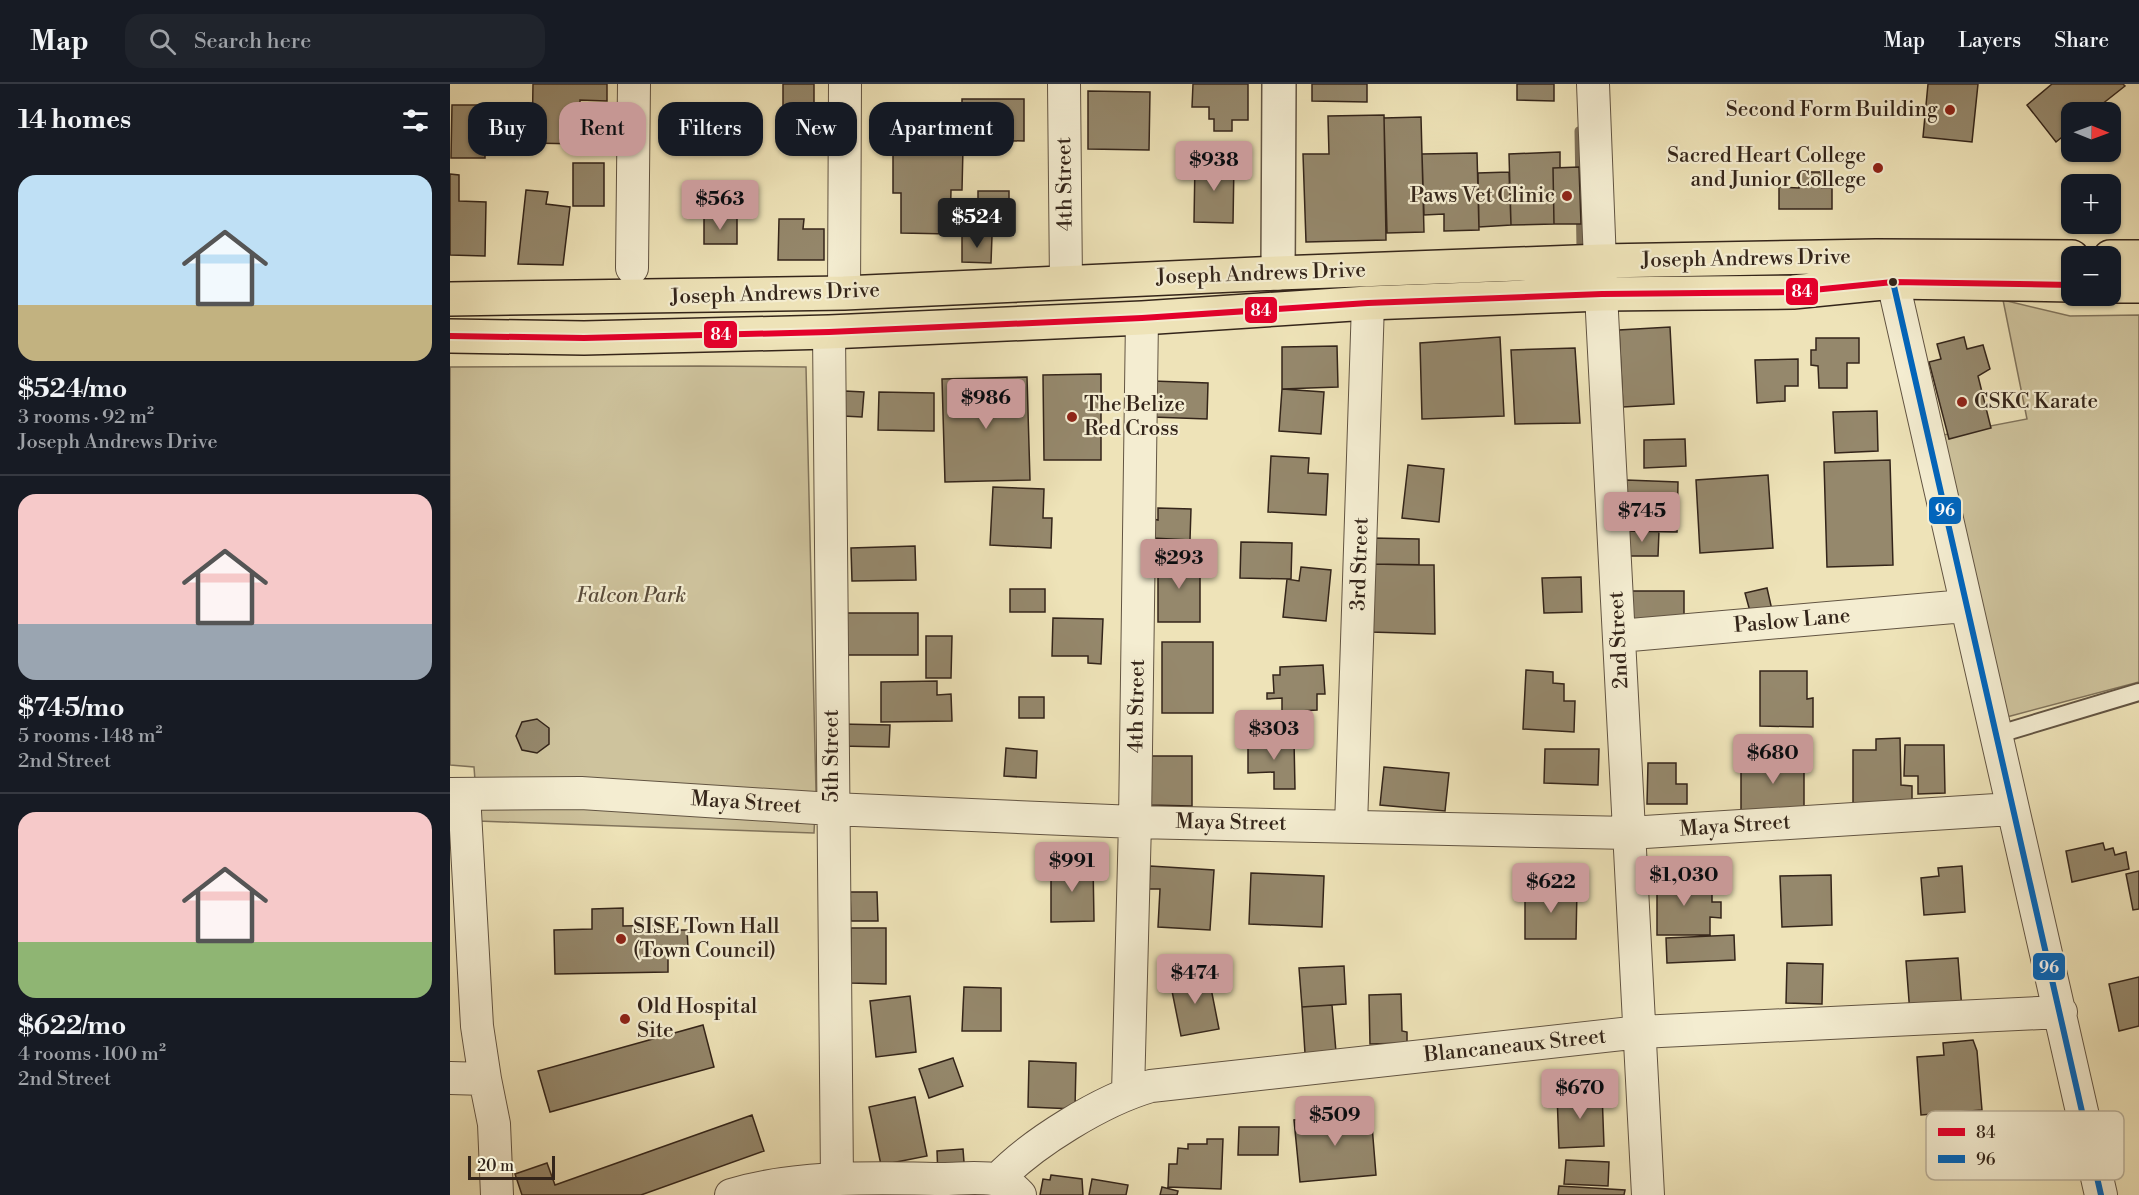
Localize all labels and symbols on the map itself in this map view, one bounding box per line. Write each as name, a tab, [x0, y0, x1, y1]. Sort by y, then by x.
place label: Second Form Building	[1726, 97, 1938, 123]
north arrow	[2061, 102, 2121, 162]
marker: Second Form Building	[1943, 103, 1957, 117]
street label: 4th Street	[1051, 136, 1079, 231]
pin: $938	[1178, 141, 1250, 192]
place label: Sacred Heart College and Junior College	[1667, 143, 1866, 193]
marker: Sacred Heart College and Junior College	[1871, 161, 1885, 175]
pin: $563	[684, 180, 756, 231]
place label: Paws Vet Clinic	[1410, 183, 1555, 209]
marker: Paws Vet Clinic	[1560, 189, 1574, 203]
pin: $524	[941, 198, 1013, 249]
street label: Joseph Andrews Drive	[1640, 244, 1851, 274]
street label: Joseph Andrews Drive	[1155, 257, 1366, 291]
unlabelled marker	[1887, 276, 1899, 288]
street label: Joseph Andrews Drive	[669, 277, 880, 311]
line badge: 84	[1785, 277, 1819, 306]
text: 84	[1791, 282, 1813, 302]
line badge: 84	[1244, 296, 1278, 324]
text: 84	[1250, 301, 1272, 321]
line badge: 84	[703, 320, 738, 349]
text: 84	[710, 325, 732, 345]
pin: $986	[950, 379, 1022, 430]
place label: CSKC Karate	[1974, 389, 2098, 415]
place label: The Belize Red Cross	[1084, 392, 1185, 442]
marker: CSKC Karate	[1955, 395, 1969, 409]
marker: The Belize Red Cross	[1065, 410, 1079, 424]
pin: $745	[1606, 492, 1678, 543]
line badge: 96	[1928, 496, 1962, 525]
text: 96	[1935, 501, 1955, 521]
street label: 3rd Street	[1345, 516, 1375, 611]
pin: $293	[1143, 539, 1215, 590]
park label: Falcon Park	[576, 583, 686, 609]
street label: 2nd Street	[1603, 590, 1635, 690]
street label: Paslow Lane	[1733, 603, 1851, 639]
street label: 4th Street	[1123, 658, 1151, 753]
street label: 5th Street	[819, 709, 845, 803]
pin: $303	[1238, 710, 1310, 761]
pin: $680	[1737, 734, 1809, 785]
street label: Maya Street	[690, 786, 803, 820]
street label: Maya Street	[1175, 809, 1287, 837]
street label: Maya Street	[1679, 809, 1792, 843]
pin: $991	[1036, 842, 1108, 893]
pin: $1,030	[1635, 856, 1733, 907]
pin: $622	[1515, 863, 1587, 914]
place label: SISE Town Hall (Town Council)	[633, 914, 779, 964]
marker: SISE Town Hall (Town Council)	[614, 932, 628, 946]
line badge: 96	[2032, 952, 2066, 981]
pin: $474	[1159, 954, 1231, 1005]
text: 96	[2039, 958, 2059, 978]
place label: Old Hospital Site	[637, 994, 757, 1044]
marker: Old Hospital Site	[618, 1012, 632, 1026]
street label: Blancaneaux Street	[1422, 1023, 1608, 1069]
pin: $670	[1544, 1069, 1616, 1120]
pin: $509	[1299, 1096, 1371, 1147]
legend	[1926, 1111, 2124, 1180]
text: 84	[1976, 1123, 1996, 1143]
text: 96	[1976, 1150, 1996, 1170]
scale bar	[468, 1153, 555, 1180]

